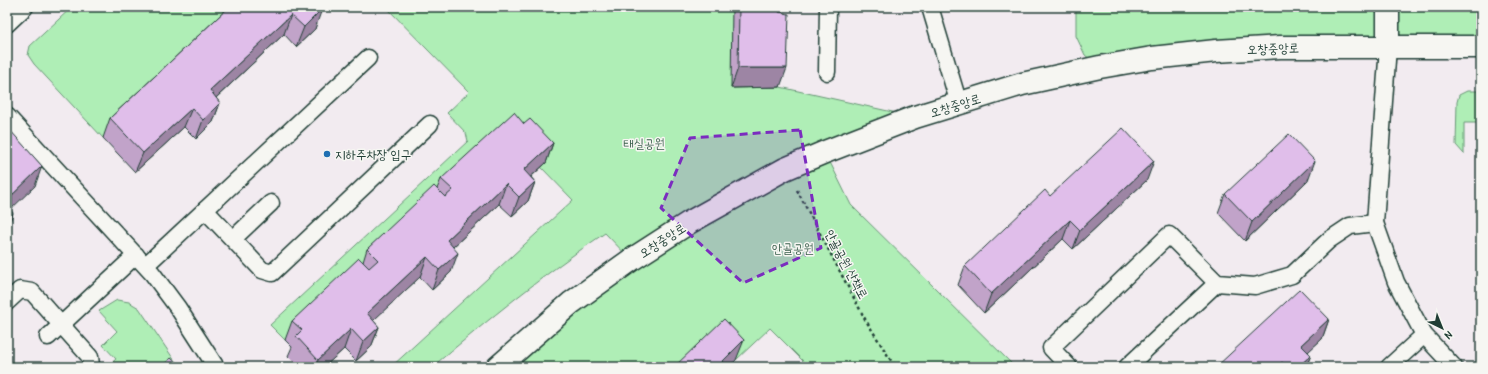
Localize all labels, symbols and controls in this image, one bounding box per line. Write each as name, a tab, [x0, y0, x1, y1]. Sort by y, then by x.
street label: 오창중앙로	[1247, 38, 1299, 58]
street label: 오창중앙로	[927, 89, 983, 121]
park label: 태실공원	[623, 134, 665, 152]
place label: 지하주차장 입구	[335, 145, 411, 163]
marker: 지하주차장 입구	[322, 149, 332, 159]
street label: 오창중앙로	[635, 218, 689, 262]
street label: 안골공원 산책로	[821, 226, 873, 302]
park label: 안골공원	[772, 239, 814, 257]
north arrow	[1422, 308, 1462, 348]
text: N	[1442, 328, 1456, 343]

